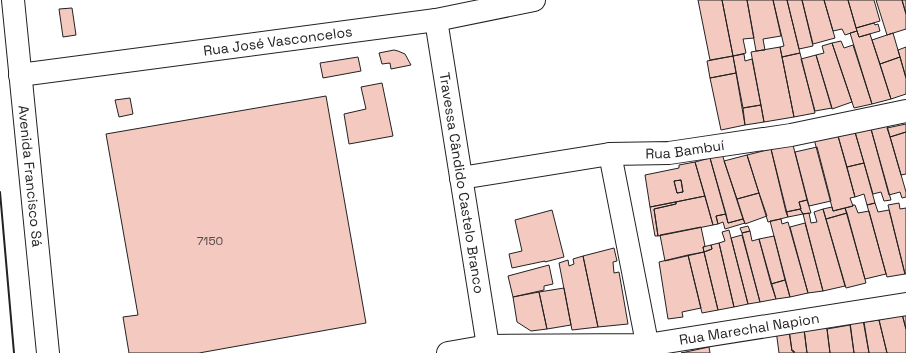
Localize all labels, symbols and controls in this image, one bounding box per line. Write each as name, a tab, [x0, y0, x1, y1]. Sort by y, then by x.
street label: Rua José Vasconcelos	[202, 22, 353, 60]
street label: Travessa Cândido Castelo Branco	[435, 71, 488, 295]
street label: Avenida Francisco Sá	[14, 104, 46, 248]
street label: Rua Bambuí	[645, 136, 726, 162]
house number: 7150	[197, 233, 223, 249]
street label: Rua Marechal Napion	[678, 309, 821, 349]

